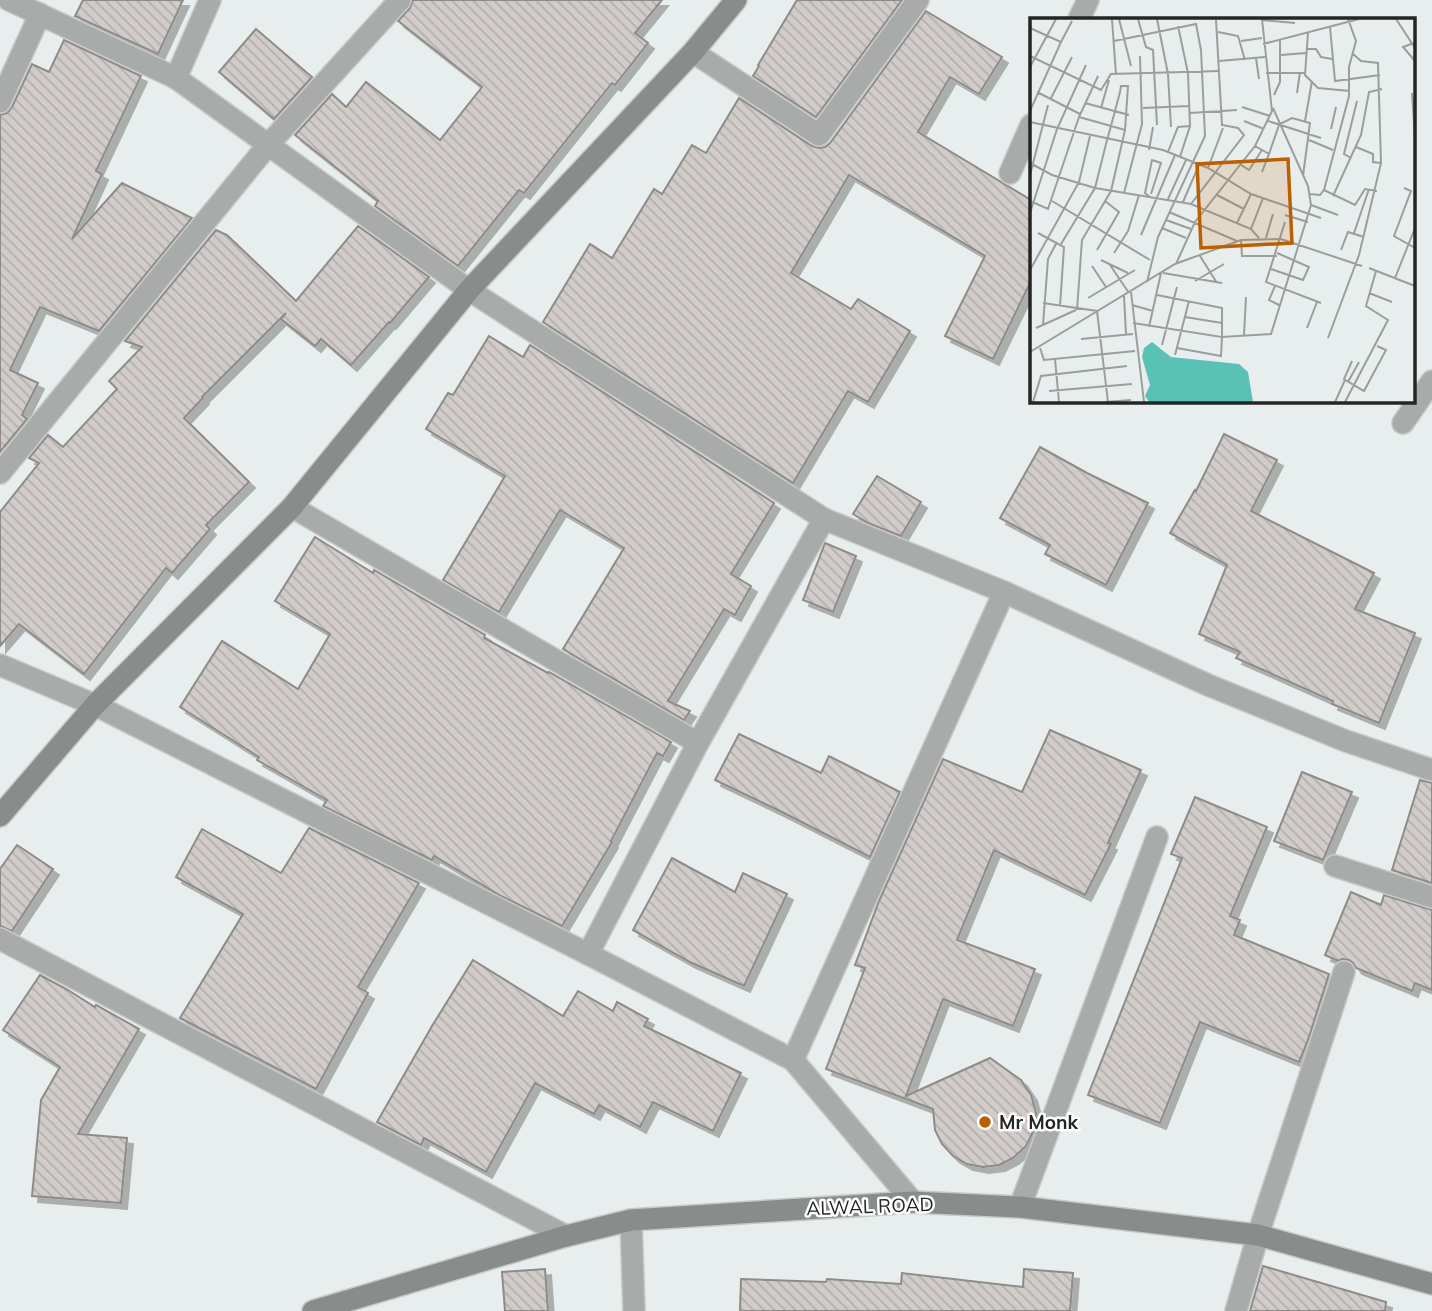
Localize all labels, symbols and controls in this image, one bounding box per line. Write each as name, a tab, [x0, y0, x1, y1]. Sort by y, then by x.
inset map	[1030, 18, 1414, 402]
place label: Mr Monk	[999, 1110, 1078, 1134]
marker: Mr Monk	[977, 1114, 993, 1130]
street label: ALWAL ROAD	[806, 1192, 934, 1220]

